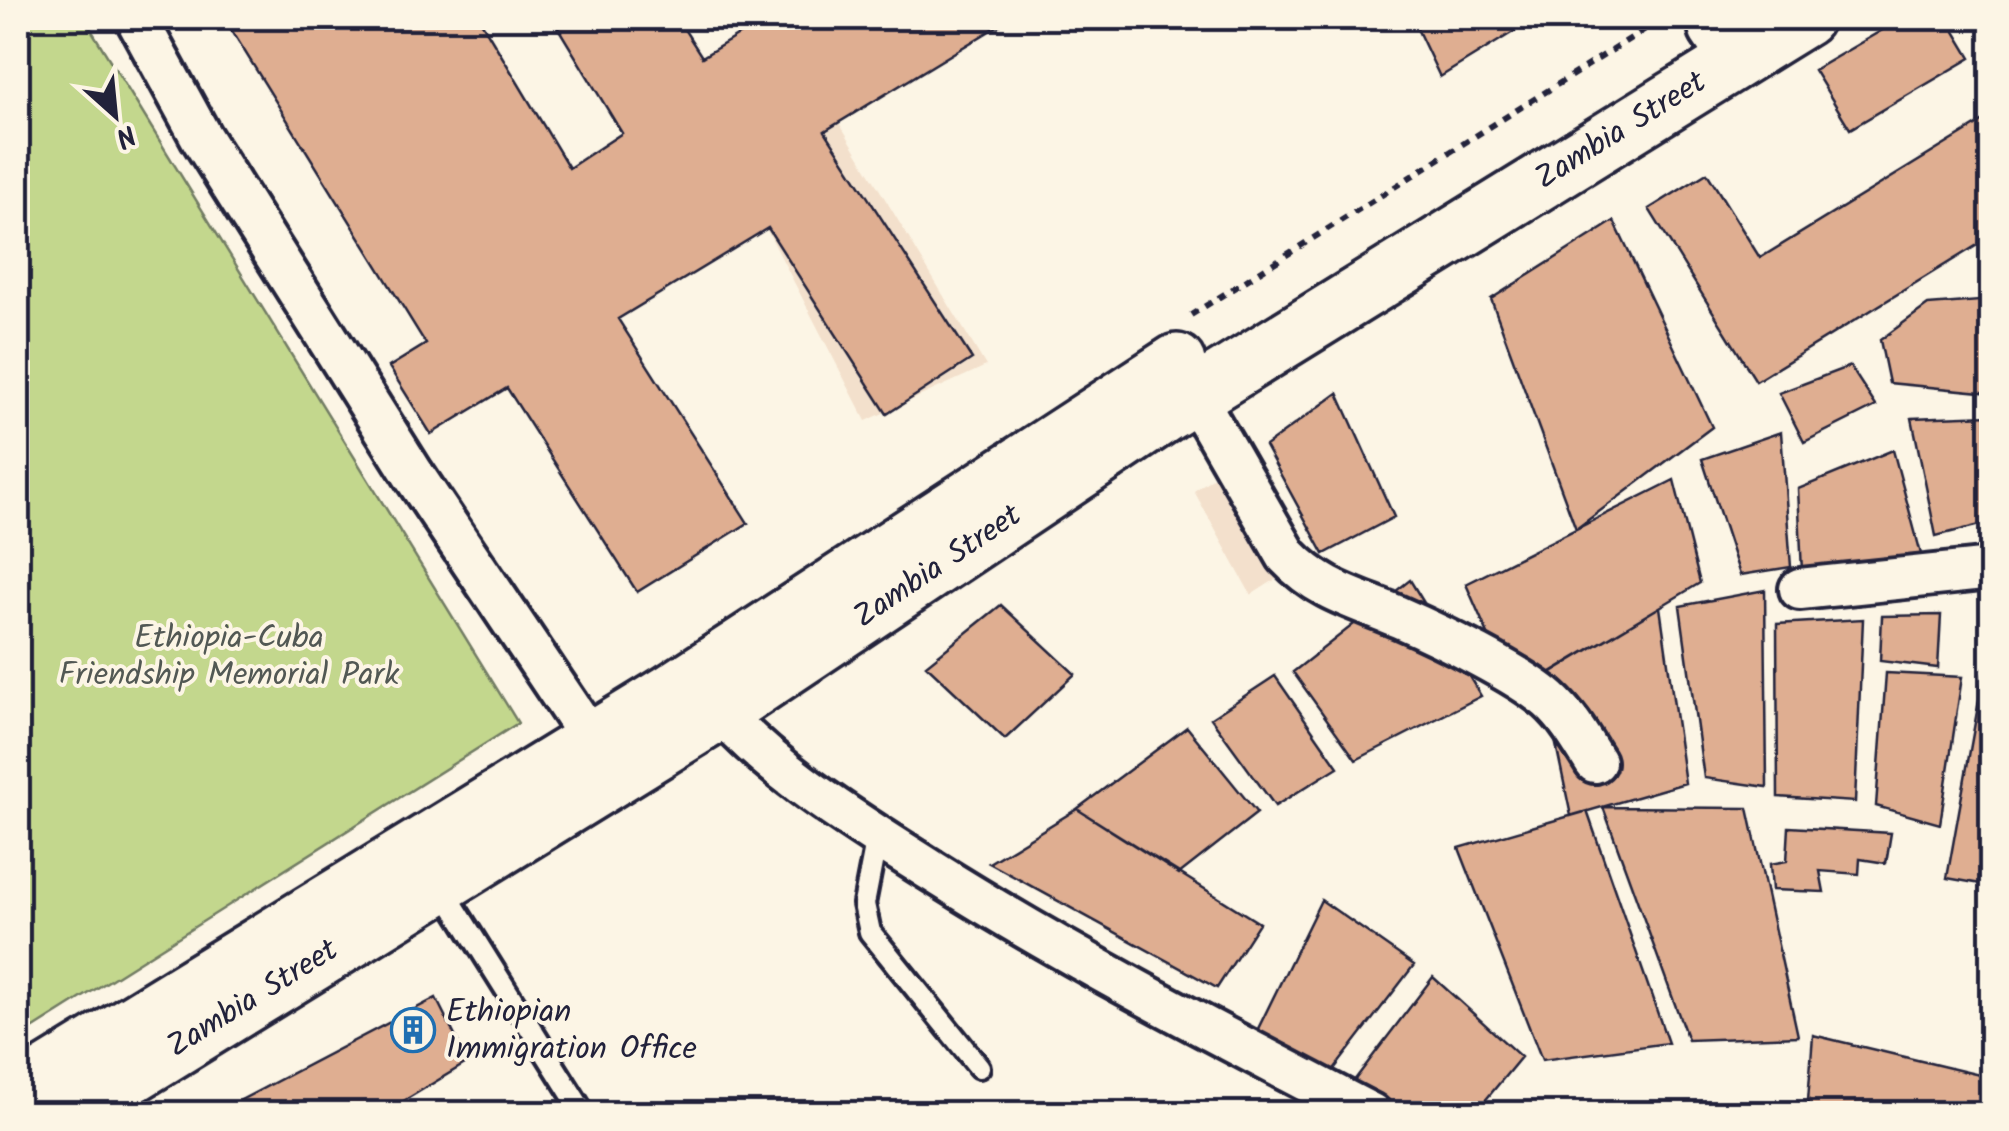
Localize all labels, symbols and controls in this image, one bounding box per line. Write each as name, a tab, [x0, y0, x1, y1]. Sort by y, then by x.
street label: Zambia Street	[1525, 58, 1717, 204]
north arrow	[65, 65, 165, 165]
text: N	[107, 111, 143, 159]
street label: Zambia Street	[843, 491, 1033, 642]
park label: Ethiopia-Cuba Friendship Memorial Park	[59, 613, 400, 701]
street label: Zambia Street	[157, 926, 349, 1072]
place label: Ethiopian Immigration Office	[446, 987, 697, 1075]
building icon: Ethiopian Immigration Office	[390, 1007, 436, 1053]

